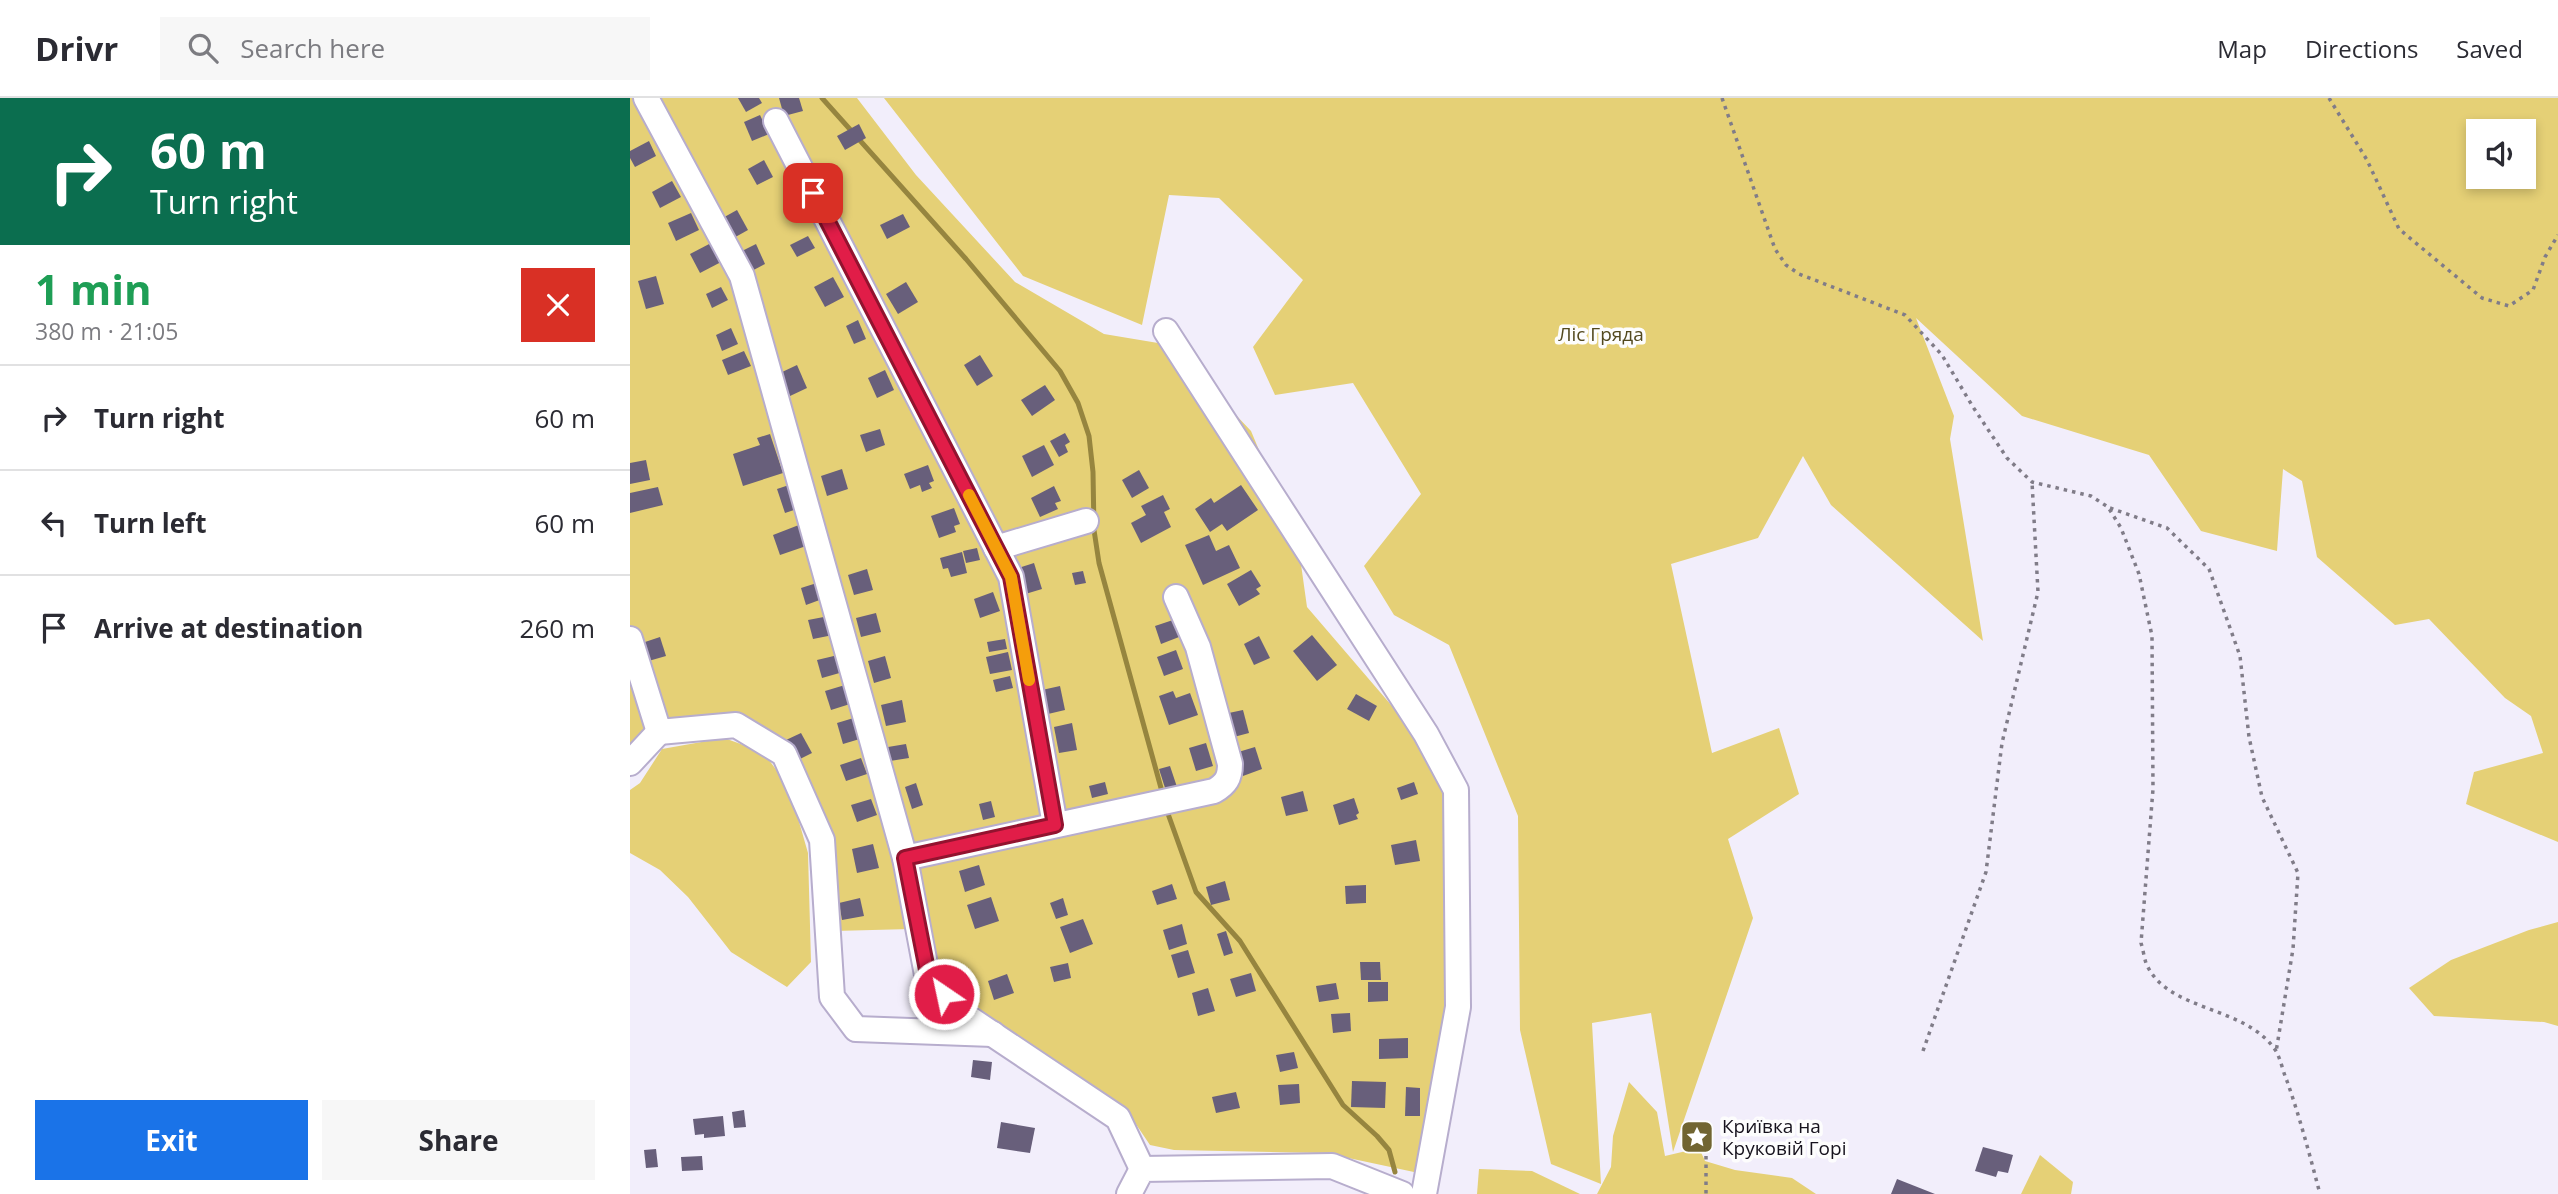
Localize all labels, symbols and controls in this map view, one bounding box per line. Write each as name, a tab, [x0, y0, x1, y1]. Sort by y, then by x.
search box	[160, 17, 650, 80]
text: Drivr	[35, 26, 118, 71]
icon: search	[184, 29, 222, 67]
text: Search here	[240, 30, 385, 66]
text: Map	[2217, 32, 2267, 65]
text: Directions	[2305, 32, 2418, 65]
text: Saved	[2456, 32, 2523, 65]
text: 60 m	[150, 117, 267, 183]
map controls	[2466, 119, 2536, 189]
button: sound	[2466, 119, 2536, 189]
icon: right	[35, 126, 126, 217]
pin	[783, 163, 843, 223]
icon: arrive	[794, 174, 832, 212]
text: Turn right	[150, 180, 298, 223]
text: 1 min	[35, 260, 152, 317]
button: close	[521, 268, 595, 342]
text: 380 m · 21:05	[35, 315, 178, 347]
park label: Ліс Гряда	[1558, 321, 1644, 347]
icon: right	[35, 399, 73, 437]
text: Turn right	[94, 400, 225, 436]
text: 60 m	[534, 400, 595, 436]
icon: left	[35, 504, 73, 542]
text: Turn left	[94, 505, 206, 541]
text: 60 m	[534, 505, 595, 541]
icon: arrive	[35, 609, 73, 647]
text: Arrive at destination	[94, 610, 363, 646]
text: 260 m	[520, 610, 595, 646]
position arrow	[907, 957, 981, 1031]
button: Exit	[35, 1100, 308, 1180]
button: Share	[322, 1100, 595, 1180]
place label: Криївка на Круковій Горі	[1722, 1113, 1846, 1161]
place icon: Криївка на Круковій Горі	[1678, 1118, 1716, 1156]

